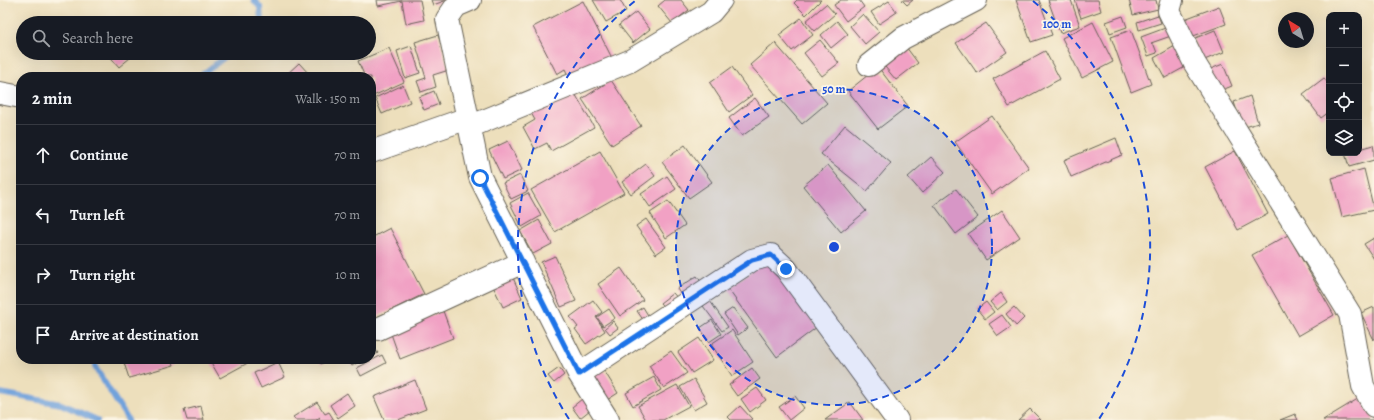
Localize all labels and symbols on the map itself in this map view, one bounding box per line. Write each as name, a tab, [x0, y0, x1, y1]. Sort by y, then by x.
north arrow	[1278, 12, 1314, 48]
text: 100 m	[1043, 16, 1071, 32]
text: 50 m	[822, 81, 846, 97]
route start	[471, 169, 489, 187]
centre of rings	[827, 240, 841, 254]
route end	[777, 260, 795, 278]

